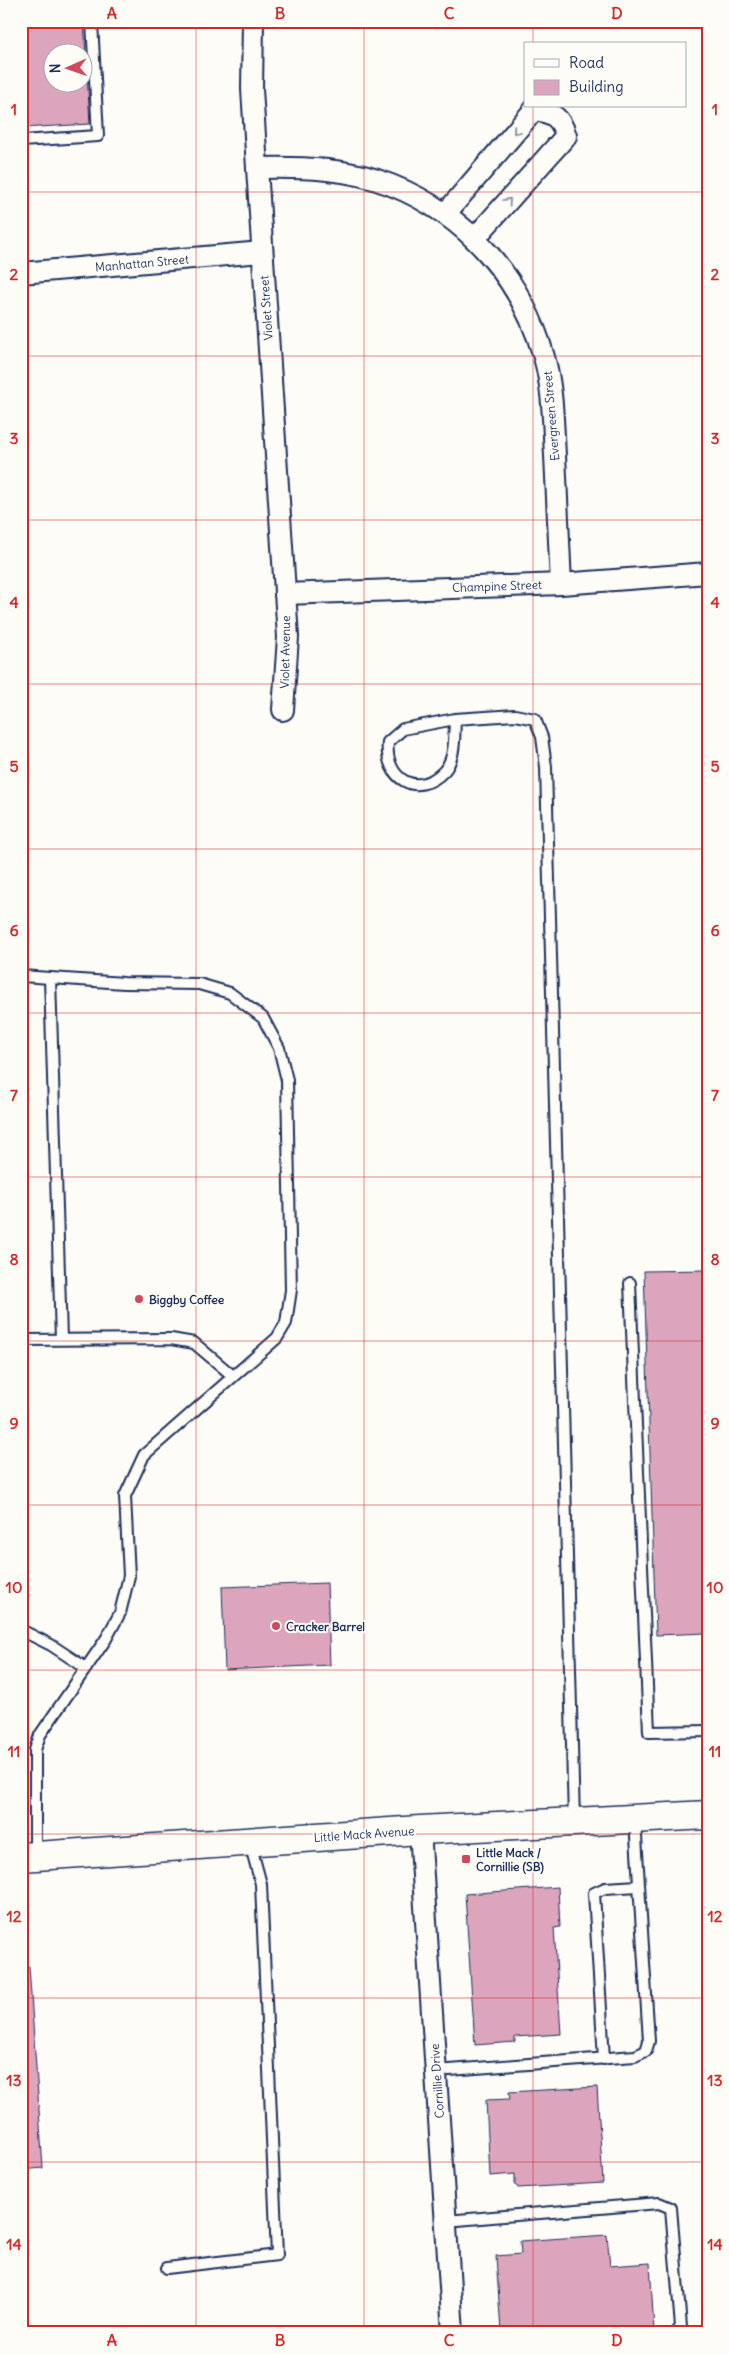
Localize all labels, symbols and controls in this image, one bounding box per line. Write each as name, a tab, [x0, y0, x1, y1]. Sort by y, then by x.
text: A	[107, 3, 117, 23]
text: B	[275, 3, 286, 23]
text: C	[444, 3, 455, 23]
text: D	[611, 3, 623, 23]
north arrow	[42, 42, 92, 92]
legend	[524, 42, 686, 108]
text: Road	[569, 53, 604, 72]
text: N	[46, 63, 64, 74]
text: Building	[569, 77, 624, 96]
text: 1	[11, 99, 17, 119]
text: 1	[712, 99, 718, 119]
one-way arrow	[513, 125, 521, 134]
one-way arrow	[502, 198, 511, 207]
street label: Manhattan Street	[95, 251, 189, 275]
text: 2	[10, 264, 19, 284]
text: 2	[711, 264, 720, 284]
street label: Violet Street	[256, 275, 276, 341]
street label: Evergreen Street	[540, 371, 562, 461]
text: 3	[9, 428, 19, 448]
text: 3	[710, 428, 720, 448]
street label: Champine Street	[452, 577, 542, 595]
text: 4	[9, 592, 19, 612]
text: 4	[710, 592, 720, 612]
street label: Violet Avenue	[277, 615, 293, 689]
text: 5	[9, 756, 19, 776]
text: 5	[710, 756, 720, 776]
text: 6	[9, 920, 19, 940]
text: 6	[710, 920, 720, 940]
text: 7	[10, 1085, 18, 1105]
text: 7	[711, 1085, 719, 1105]
text: 8	[9, 1249, 19, 1269]
text: 8	[710, 1249, 720, 1269]
place label: Biggby Coffee	[149, 1292, 225, 1308]
marker: Biggby Coffee	[133, 1293, 145, 1305]
text: 9	[9, 1413, 19, 1433]
text: 9	[710, 1413, 720, 1433]
text: 10	[6, 1577, 22, 1597]
text: 10	[707, 1577, 723, 1597]
place label: Cracker Barrel	[286, 1619, 365, 1634]
marker: Cracker Barrel	[270, 1620, 282, 1632]
text: 11	[8, 1741, 20, 1761]
text: 11	[709, 1741, 721, 1761]
street label: Little Mack Avenue	[313, 1823, 415, 1845]
place label: Little Mack / Cornillie (SB)	[476, 1845, 544, 1875]
marker: Little Mack / Cornillie (SB)	[460, 1853, 472, 1865]
text: 12	[6, 1906, 22, 1926]
text: 12	[707, 1906, 723, 1926]
street label: Cornillie Drive	[427, 2043, 447, 2119]
text: 13	[6, 2070, 22, 2090]
text: 13	[707, 2070, 723, 2090]
text: 14	[6, 2234, 22, 2254]
text: 14	[707, 2234, 723, 2254]
text: A	[107, 2330, 117, 2350]
text: B	[275, 2330, 286, 2350]
text: C	[444, 2330, 455, 2350]
text: D	[611, 2330, 623, 2350]

